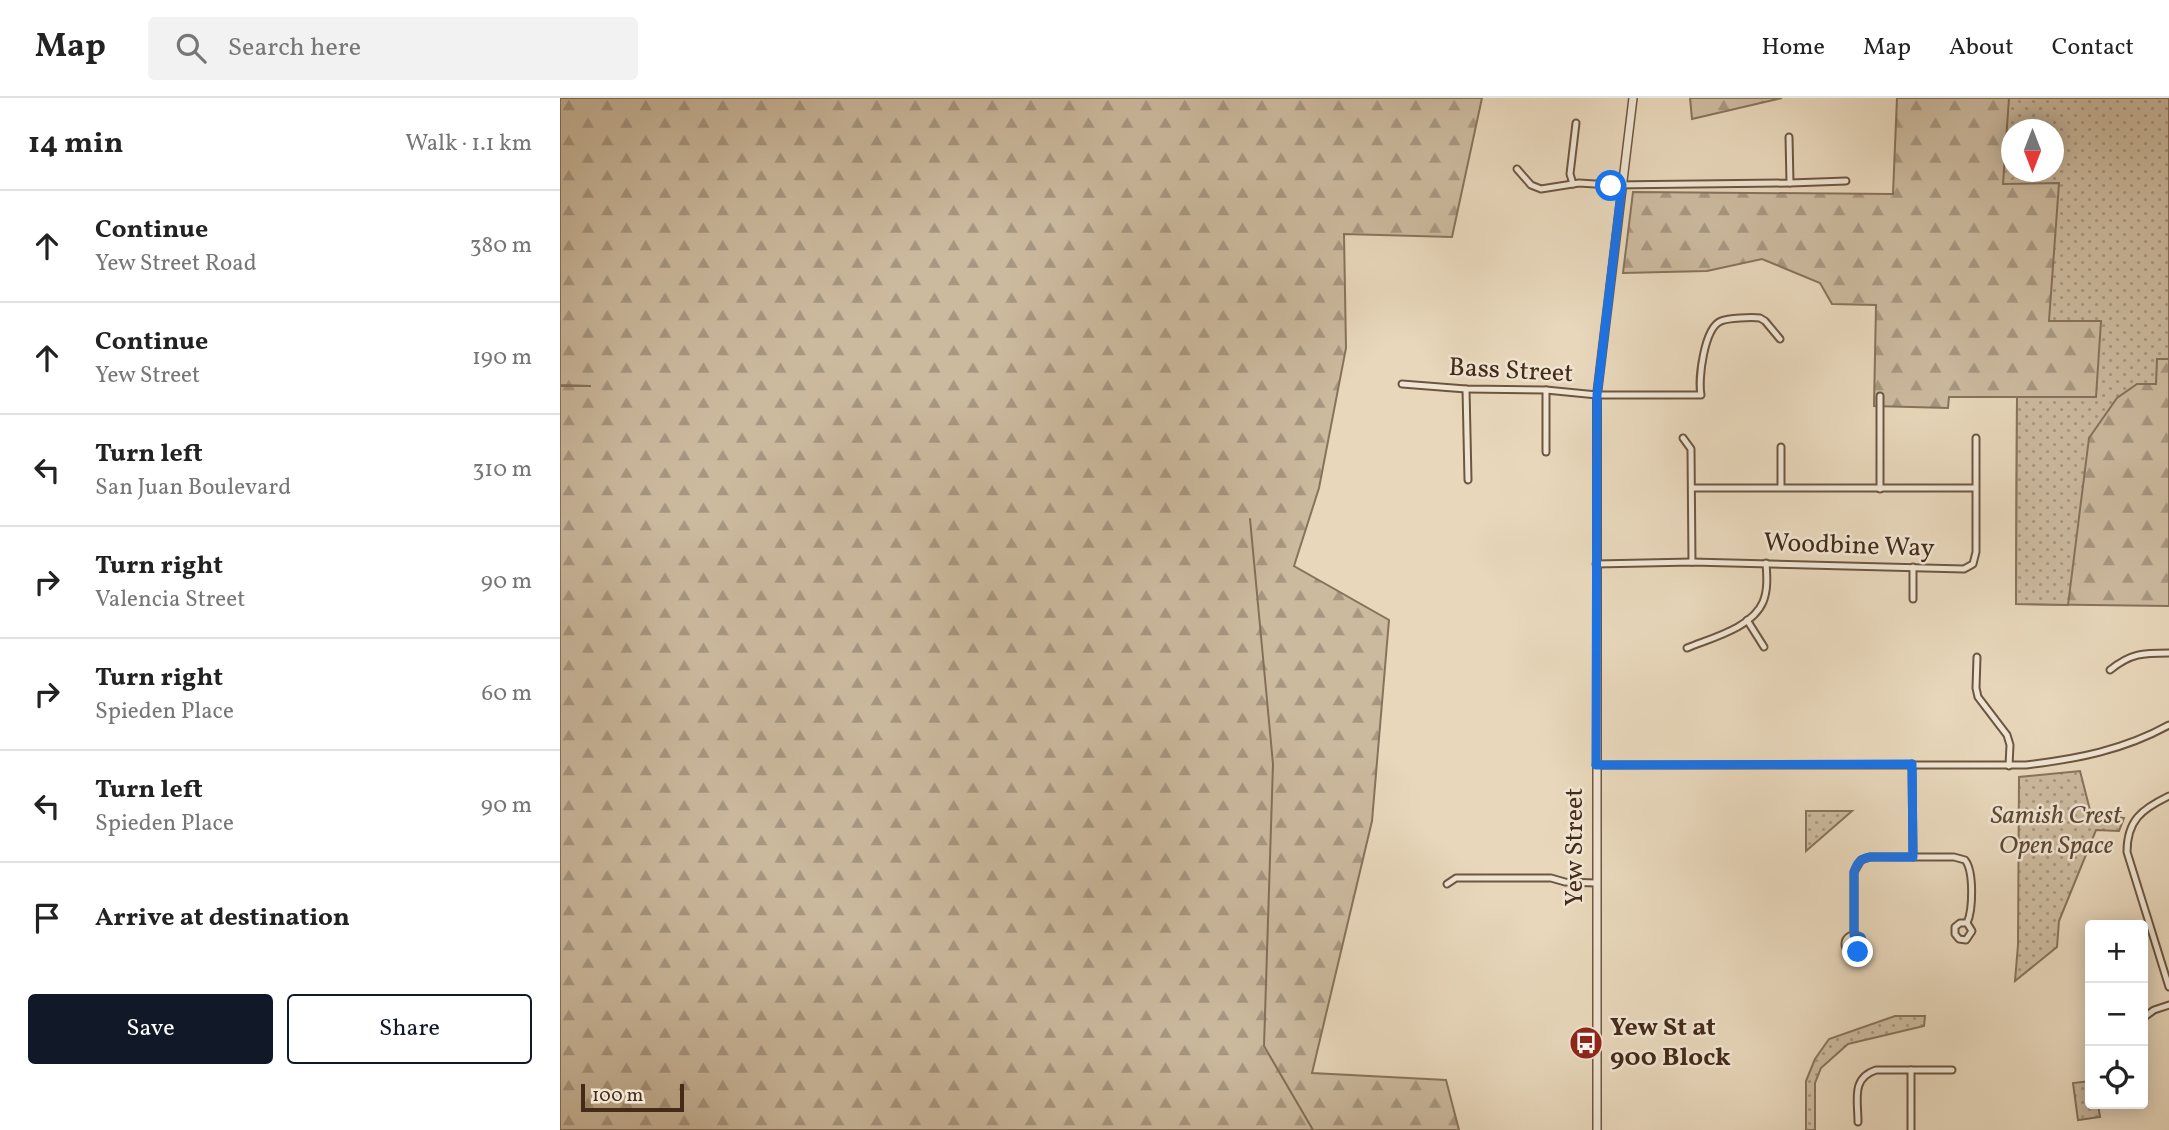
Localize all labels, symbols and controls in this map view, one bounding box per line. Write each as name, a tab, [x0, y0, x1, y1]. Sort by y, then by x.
search box	[148, 17, 638, 80]
text: Map	[35, 25, 106, 71]
icon: search	[172, 29, 210, 67]
text: Search here	[228, 30, 361, 66]
text: Home	[1761, 31, 1825, 65]
text: Map	[1863, 31, 1911, 65]
text: About	[1949, 31, 2014, 65]
text: Contact	[2052, 31, 2134, 65]
north arrow	[2001, 119, 2064, 182]
text: 14 min	[28, 123, 124, 165]
text: Walk · 1.1 km	[405, 128, 532, 160]
route start	[1595, 170, 1626, 201]
text: Continue	[95, 212, 208, 248]
icon: ahead	[28, 227, 66, 265]
text: 380 m	[470, 230, 532, 262]
text: Yew Street Road	[95, 248, 257, 280]
text: Continue	[95, 324, 208, 360]
icon: ahead	[28, 339, 66, 377]
text: 190 m	[472, 342, 532, 374]
street label: Bass Street	[1448, 350, 1574, 392]
text: Yew Street	[95, 360, 200, 392]
text: Turn left	[95, 436, 203, 472]
icon: left	[28, 451, 66, 489]
text: 310 m	[472, 454, 532, 486]
text: San Juan Boulevard	[95, 472, 291, 504]
street label: Woodbine Way	[1763, 525, 1935, 567]
text: Turn right	[95, 548, 223, 584]
icon: right	[28, 563, 66, 601]
text: 90 m	[481, 566, 532, 598]
text: Valencia Street	[95, 584, 245, 616]
text: Turn right	[95, 660, 223, 696]
icon: right	[28, 675, 66, 713]
text: 60 m	[482, 678, 532, 710]
text: Spieden Place	[95, 696, 234, 728]
text: Turn left	[95, 772, 203, 808]
icon: left	[28, 787, 66, 825]
street label: Yew Street	[1557, 788, 1593, 906]
text: 90 m	[481, 790, 532, 822]
park label: Samish Crest Open Space	[1991, 798, 2122, 864]
text: Spieden Place	[95, 808, 234, 840]
icon: arrive	[28, 899, 66, 937]
text: Arrive at destination	[95, 900, 350, 936]
map controls	[2085, 920, 2148, 1109]
button: +	[2085, 920, 2148, 983]
route end	[1842, 936, 1873, 967]
button: −	[2085, 983, 2148, 1046]
button: Save	[28, 994, 273, 1064]
button: Share	[287, 994, 532, 1064]
place label: Yew St at 900 Block	[1610, 1010, 1731, 1076]
bus stop icon: Yew St at 900 Block	[1567, 1024, 1605, 1062]
button: locate	[2085, 1046, 2148, 1109]
scale bar	[581, 1081, 684, 1113]
text: 100 m	[592, 1083, 643, 1109]

